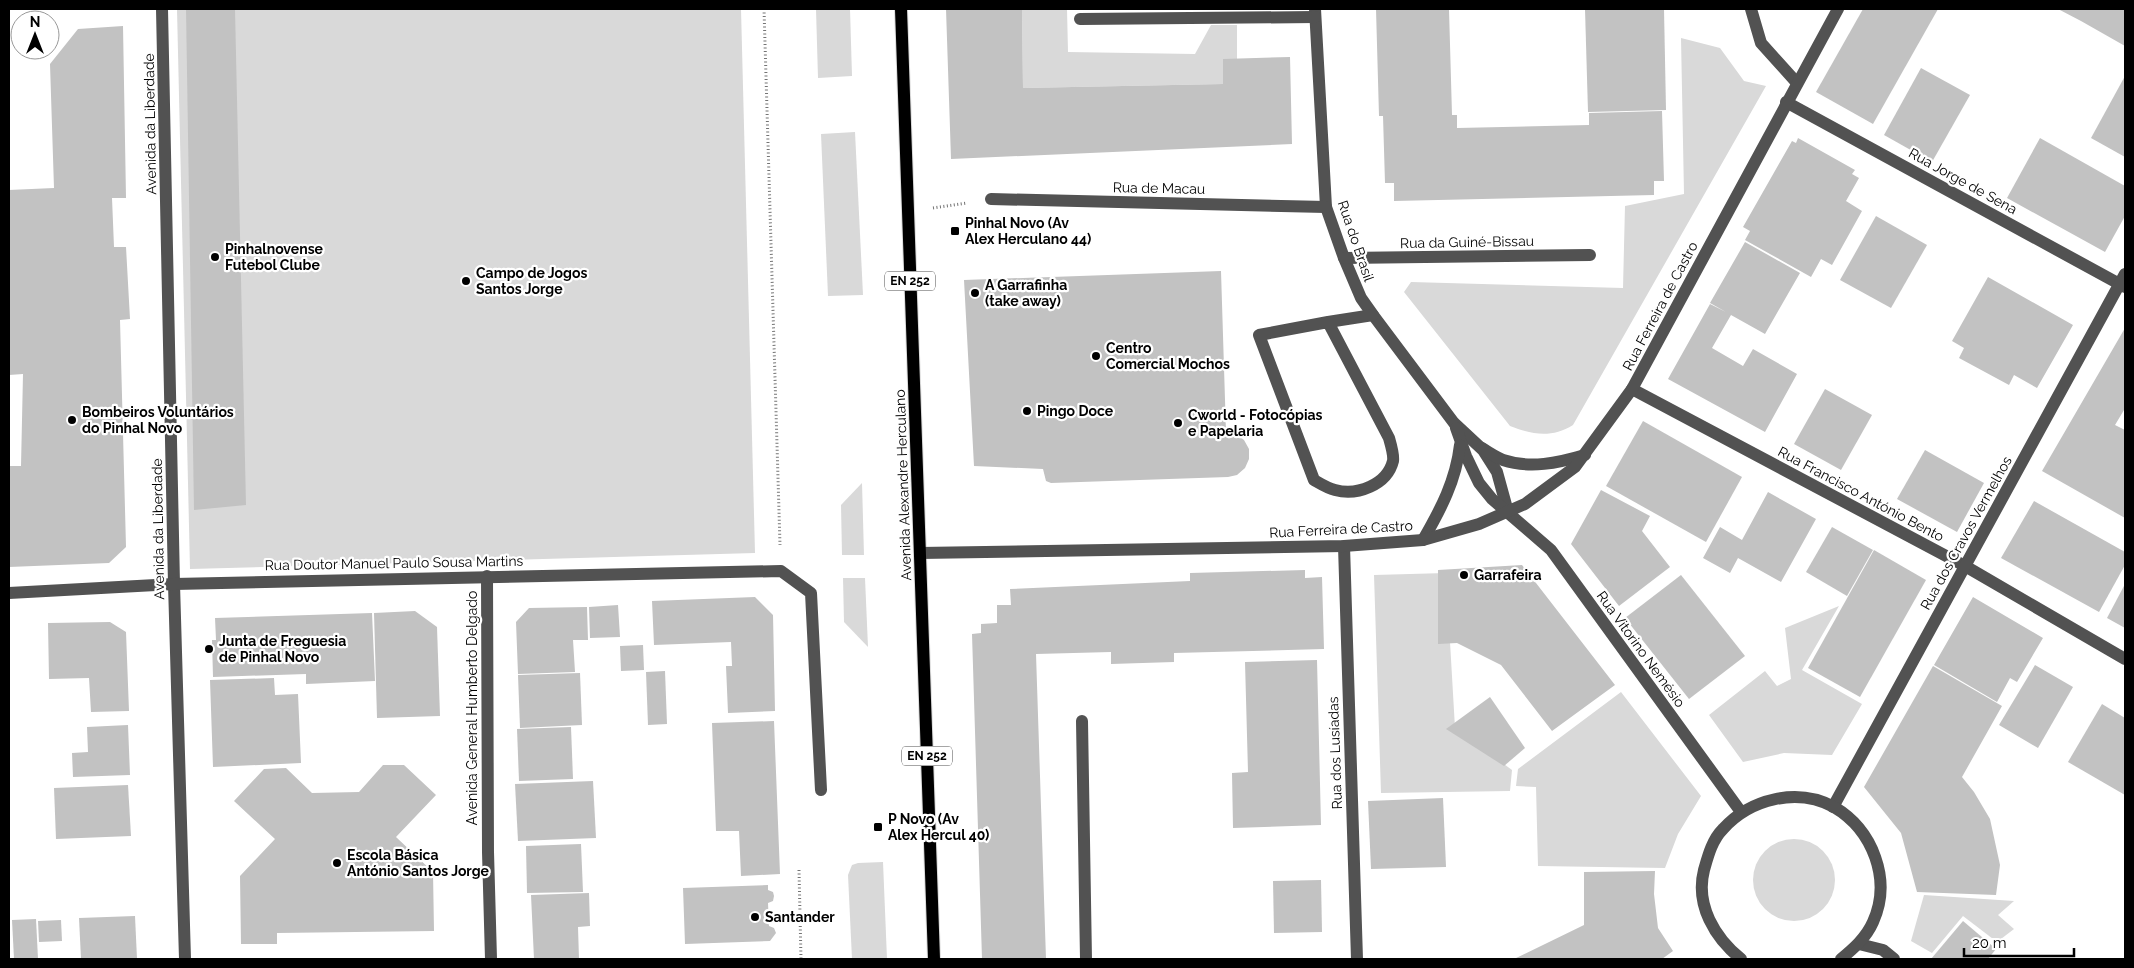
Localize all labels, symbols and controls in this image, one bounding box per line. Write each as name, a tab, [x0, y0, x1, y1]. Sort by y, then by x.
north arrow	[10, 10, 60, 60]
text: N	[30, 14, 40, 30]
street label: Avenida da Liberdade	[141, 53, 159, 195]
street label: Rua Jorge de Sena	[1906, 145, 2020, 217]
street label: Rua de Macau	[1113, 179, 1205, 197]
street label: Rua do Brasil	[1335, 198, 1377, 284]
place label: Pinhal Novo (Av Alex Herculano 44)	[965, 215, 1091, 247]
marker: Pinhal Novo (Av Alex Herculano 44)	[949, 225, 961, 237]
street label: Rua da Guiné-Bissau	[1400, 233, 1534, 251]
street label: Rua Ferreira de Castro	[1619, 239, 1701, 373]
place label: Pinhalnovense Futebol Clube	[225, 241, 324, 273]
marker: Pinhalnovense Futebol Clube	[209, 251, 221, 263]
place label: Campo de Jogos Santos Jorge	[476, 265, 587, 297]
road number: EN 252	[885, 272, 935, 290]
marker: Campo de Jogos Santos Jorge	[460, 275, 472, 287]
place label: A Garrafinha (take away)	[985, 277, 1067, 309]
marker: A Garrafinha (take away)	[969, 287, 981, 299]
place label: Centro Comercial Mochos	[1106, 340, 1230, 372]
marker: Centro Comercial Mochos	[1090, 350, 1102, 362]
street label: Avenida Alexandre Herculano	[892, 389, 914, 581]
place label: Pingo Doce	[1037, 403, 1114, 419]
place label: Bombeiros Voluntários do Pinhal Novo	[82, 404, 234, 436]
marker: Pingo Doce	[1021, 405, 1033, 417]
place label: Cworld - Fotocópias e Papelaria	[1188, 407, 1323, 439]
marker: Bombeiros Voluntários do Pinhal Novo	[66, 414, 78, 426]
marker: Cworld - Fotocópias e Papelaria	[1172, 417, 1184, 429]
street label: Rua Francisco António Bento	[1775, 443, 1947, 545]
street label: Rua dos Cravos Vermelhos	[1917, 453, 2015, 613]
street label: Avenida da Liberdade	[149, 458, 167, 600]
street label: Rua Ferreira de Castro	[1269, 517, 1413, 541]
street label: Rua Doutor Manuel Paulo Sousa Martins	[265, 553, 524, 573]
place label: Garrafeira	[1474, 567, 1541, 583]
marker: Garrafeira	[1458, 569, 1470, 581]
street label: Rua Vitorino Nemésio	[1593, 588, 1689, 710]
street label: Avenida General Humberto Delgado	[464, 591, 480, 825]
place label: Junta de Freguesia de Pinhal Novo	[219, 633, 346, 665]
marker: Junta de Freguesia de Pinhal Novo	[203, 643, 215, 655]
street label: Rua dos Lusíadas	[1325, 696, 1345, 810]
road number: EN 252	[902, 746, 952, 766]
place label: P Novo (Av Alex Hercul 40)	[888, 811, 989, 843]
marker: P Novo (Av Alex Hercul 40)	[872, 821, 884, 833]
place label: Escola Básica António Santos Jorge	[347, 847, 490, 879]
marker: Escola Básica António Santos Jorge	[331, 857, 343, 869]
place label: Santander	[765, 909, 835, 925]
marker: Santander	[749, 911, 761, 923]
scale bar	[1964, 926, 2074, 958]
text: 20 m	[1972, 934, 2007, 952]

